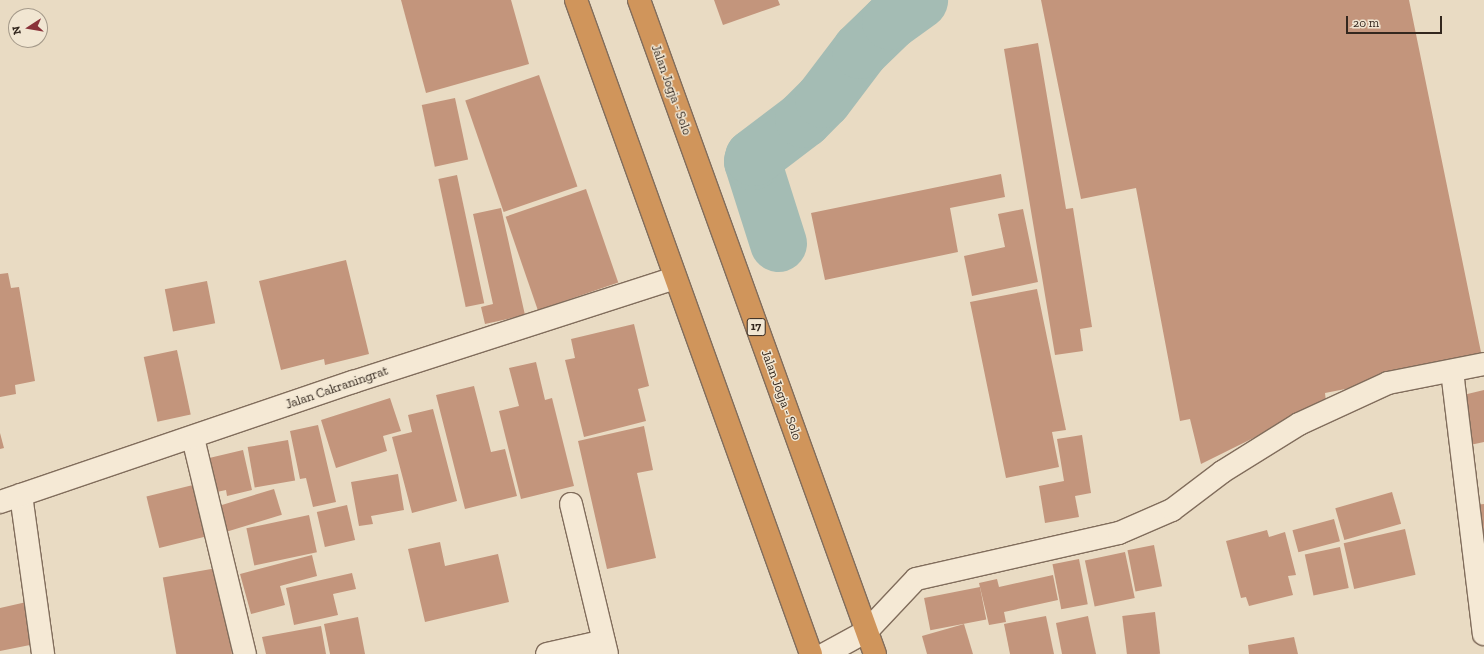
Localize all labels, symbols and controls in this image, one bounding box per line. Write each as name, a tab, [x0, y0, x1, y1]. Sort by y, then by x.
north arrow	[8, 8, 48, 48]
scale bar	[1348, 8, 1444, 34]
text: 20 m	[1353, 16, 1379, 30]
text: N	[10, 25, 24, 36]
street label: Jalan Jogja - Solo	[647, 43, 695, 137]
road number: 17	[746, 317, 766, 337]
street label: Jalan Jogja - Solo	[757, 348, 805, 442]
street label: Jalan Cakraningrat	[284, 363, 390, 413]

